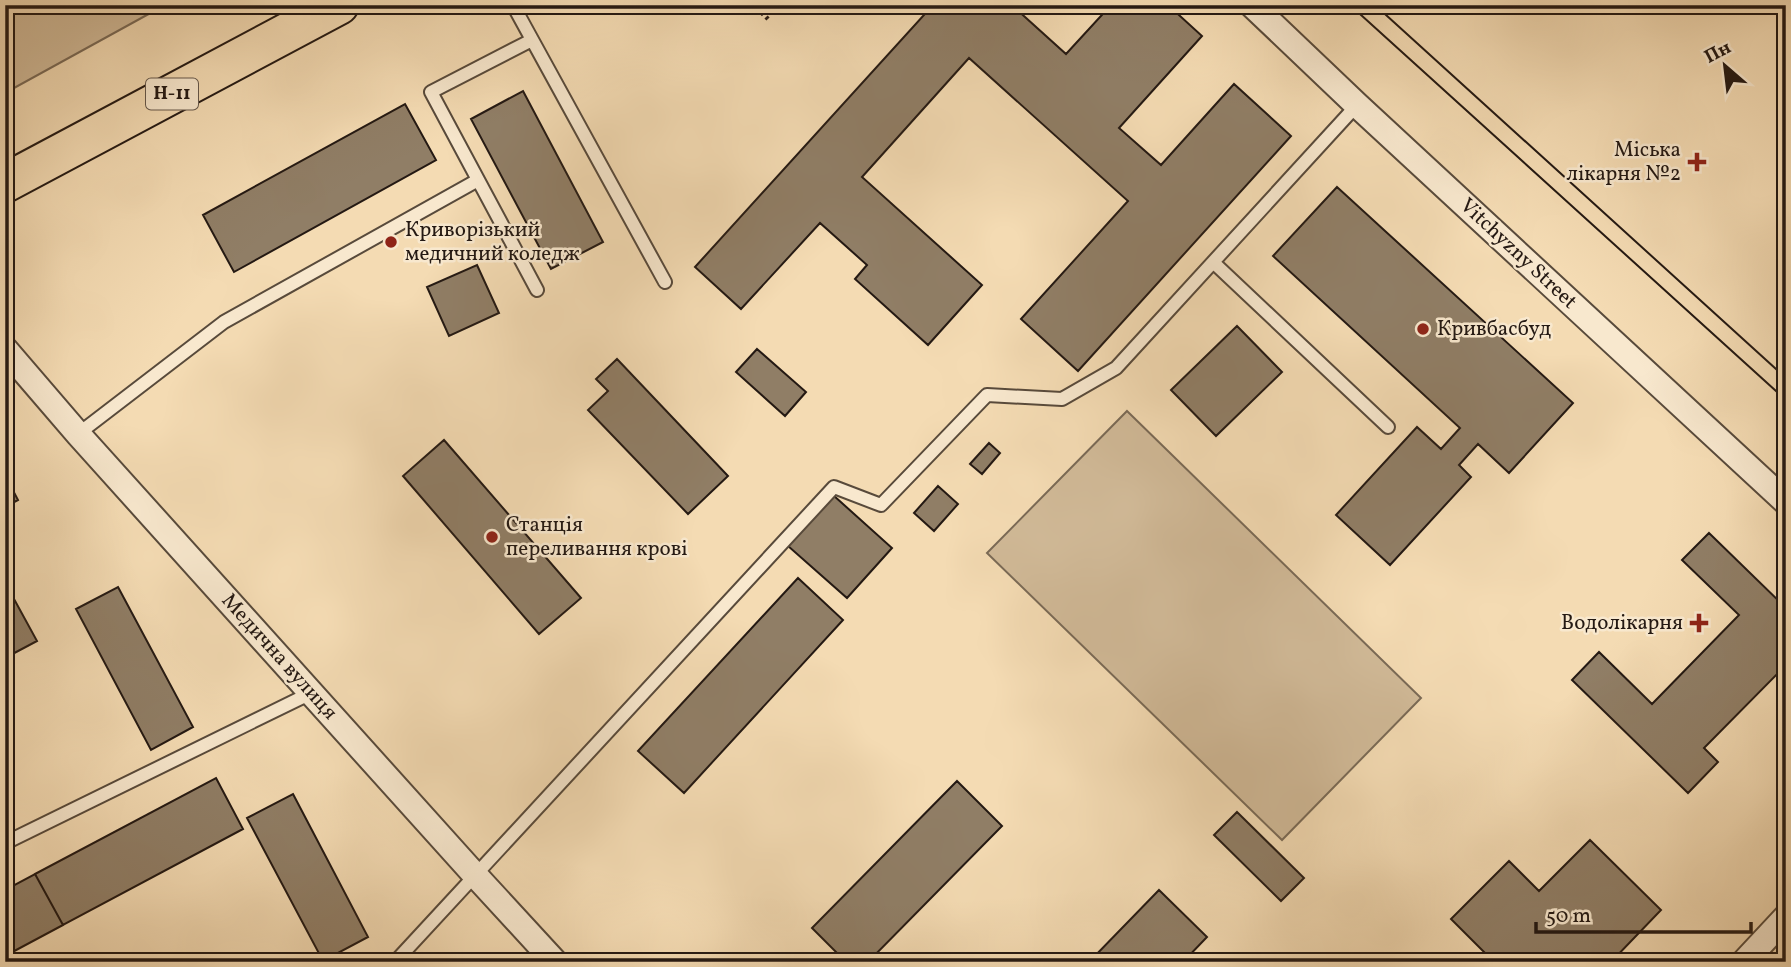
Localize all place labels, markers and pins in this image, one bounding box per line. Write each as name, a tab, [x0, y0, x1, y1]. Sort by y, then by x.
place label: Міська лікарня №2	[1566, 136, 1681, 189]
marker: Міська лікарня №2	[1687, 152, 1707, 172]
place label: Криворізький медичний коледж	[405, 216, 580, 269]
marker: Криворізький медичний коледж	[383, 234, 399, 250]
place label: Кривбасбуд	[1437, 315, 1551, 344]
marker: Кривбасбуд	[1415, 321, 1431, 337]
place label: Станція переливання крові	[506, 511, 688, 564]
marker: Станція переливання крові	[484, 529, 500, 545]
place label: Водолікарня	[1561, 609, 1683, 638]
marker: Водолікарня	[1689, 613, 1709, 633]

